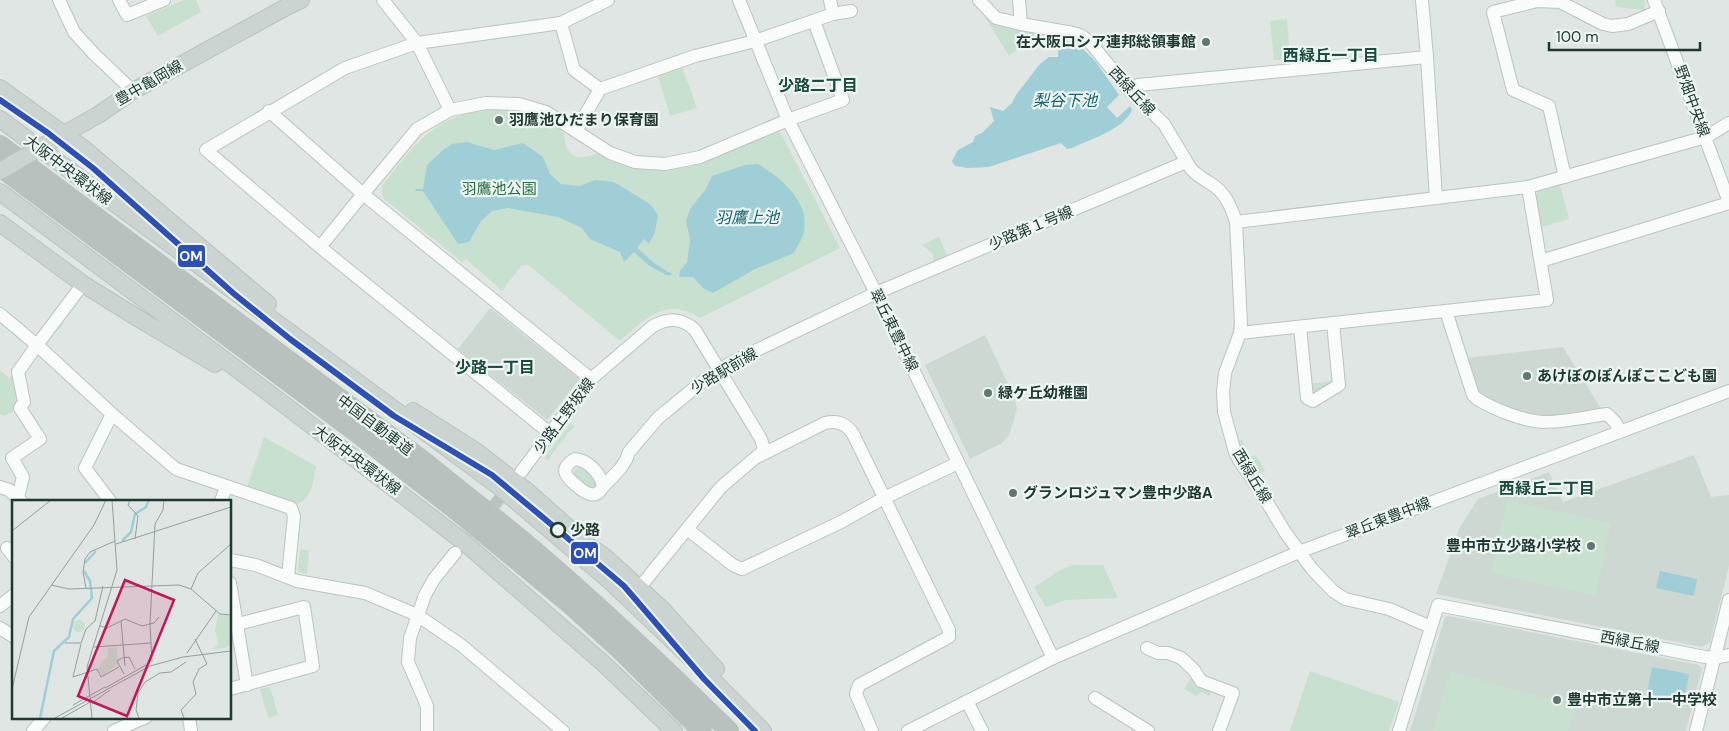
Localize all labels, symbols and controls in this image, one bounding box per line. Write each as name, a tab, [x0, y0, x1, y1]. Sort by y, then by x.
scale bar	[1549, 20, 1700, 52]
text: 100 m	[1556, 27, 1599, 47]
place label: 在大阪ロシア連邦総領事館	[1016, 32, 1196, 52]
marker: 在大阪ロシア連邦総領事館	[1200, 36, 1212, 48]
district label: 西緑丘一丁目	[1283, 45, 1379, 66]
street label: 豊中亀岡線	[112, 56, 186, 110]
street label: 西緑丘線	[1104, 62, 1160, 120]
street label: 野畑中央線	[1670, 62, 1714, 140]
district label: 少路二丁目	[778, 75, 858, 96]
water label: 梨谷下池	[1033, 90, 1099, 111]
place label: 羽鷹池ひだまり保育園	[509, 110, 659, 130]
marker: 羽鷹池ひだまり保育園	[493, 114, 505, 126]
street label: 大阪中央環状線	[20, 130, 116, 210]
park label: 羽鷹池公園	[461, 179, 537, 199]
street label: 少路第１号線	[986, 201, 1076, 255]
water label: 羽鷹上池	[715, 207, 781, 228]
line badge: OM	[177, 244, 206, 268]
text: OM	[179, 247, 203, 265]
street label: 翠丘東豊中線	[865, 285, 923, 375]
street label: 少路駅前線	[687, 343, 761, 399]
district label: 少路一丁目	[455, 357, 535, 378]
place label: あけぼのぽんぽここども園	[1537, 366, 1717, 386]
marker: あけぼのぽんぽここども園	[1521, 370, 1533, 382]
street label: 少路上野坂線	[529, 374, 599, 458]
place label: 緑ケ丘幼稚園	[998, 383, 1088, 403]
marker: 緑ケ丘幼稚園	[982, 387, 994, 399]
street label: 中国自動車道	[333, 390, 417, 460]
street label: 大阪中央環状線	[309, 420, 405, 500]
street label: 西緑丘線	[1228, 445, 1276, 507]
district label: 西緑丘二丁目	[1499, 478, 1595, 499]
place label: グランロジュマン豊中少路A	[1023, 483, 1213, 503]
marker: グランロジュマン豊中少路A	[1007, 487, 1019, 499]
street label: 翠丘東豊中線	[1342, 493, 1434, 543]
inset map	[12, 500, 231, 718]
place label: 少路	[570, 520, 600, 540]
marker: 少路	[550, 522, 566, 538]
place label: 豊中市立少路小学校	[1446, 536, 1581, 556]
marker: 豊中市立少路小学校	[1585, 540, 1597, 552]
line badge: OM	[570, 541, 599, 565]
text: OM	[573, 544, 597, 562]
street label: 西緑丘線	[1599, 626, 1661, 658]
place label: 豊中市立第十一中学校	[1567, 690, 1717, 710]
marker: 豊中市立第十一中学校	[1551, 694, 1563, 706]

